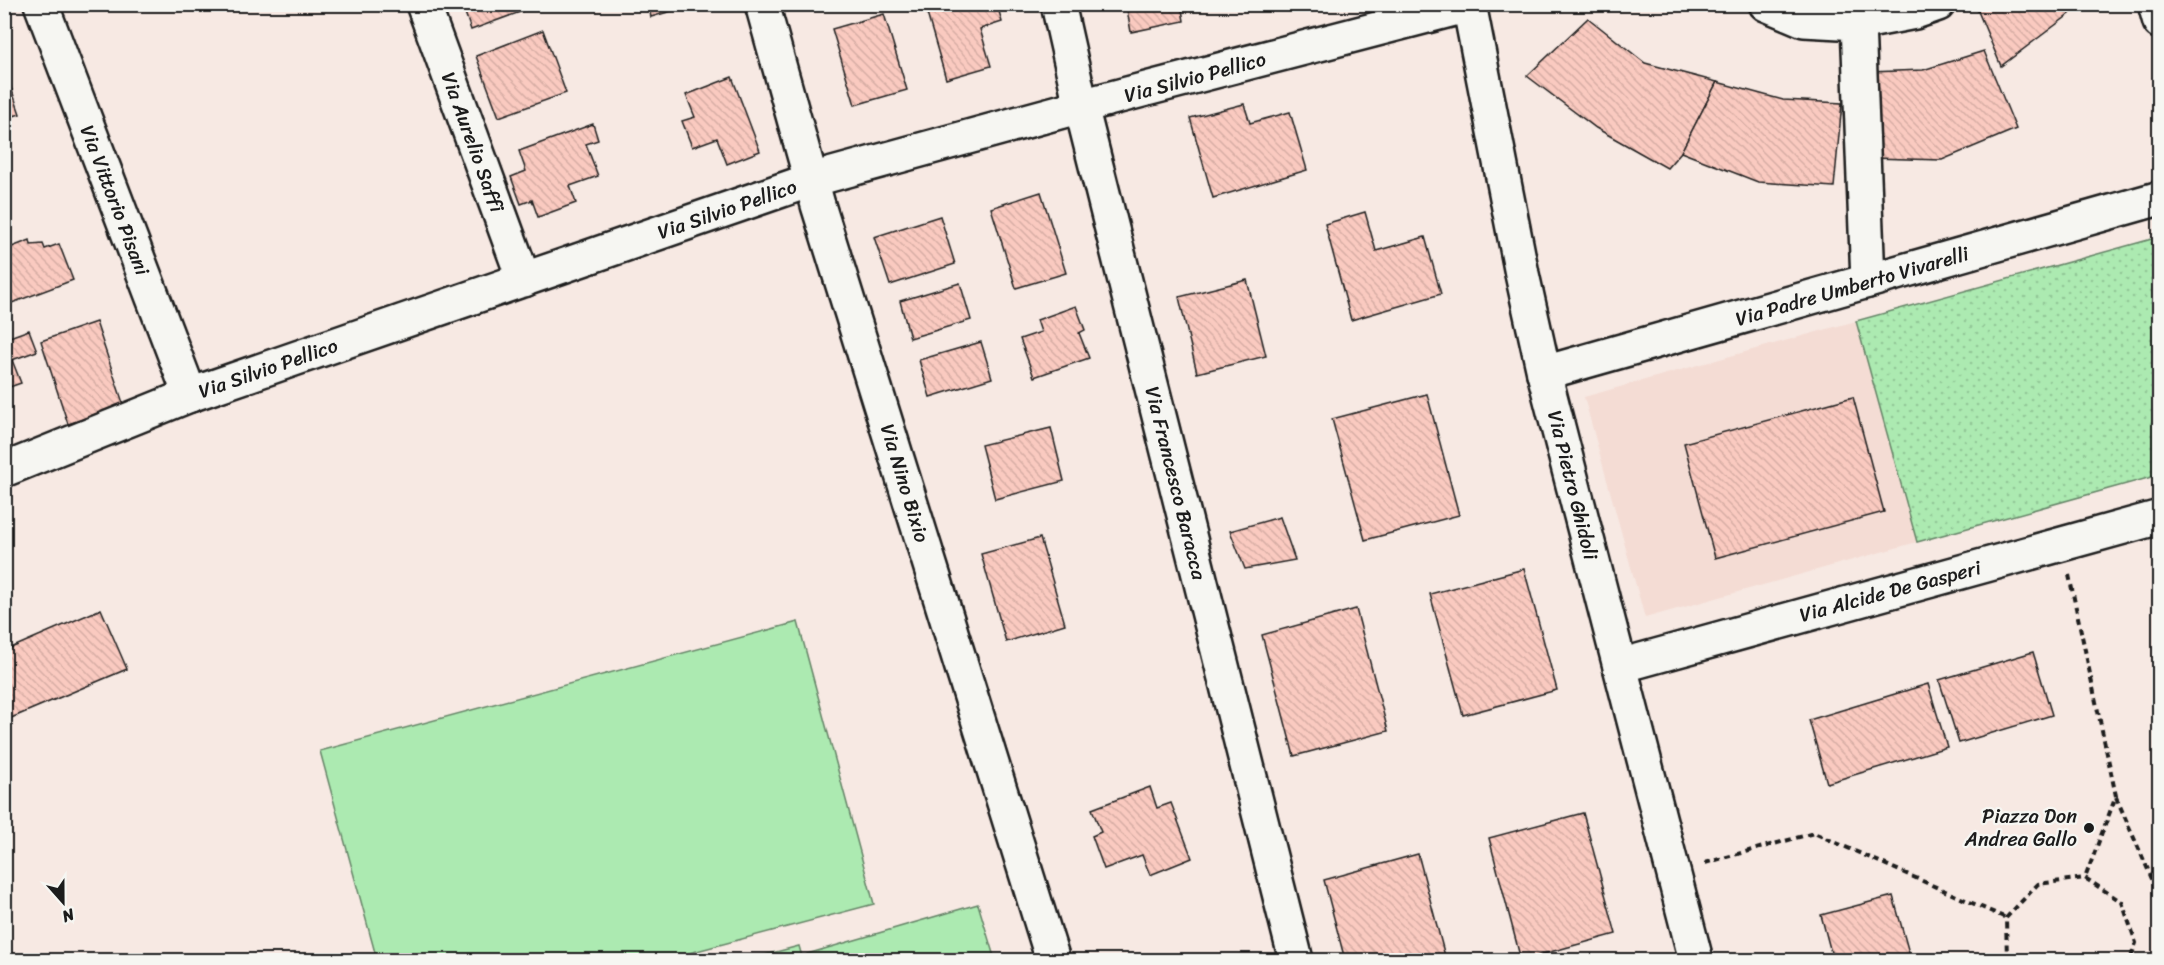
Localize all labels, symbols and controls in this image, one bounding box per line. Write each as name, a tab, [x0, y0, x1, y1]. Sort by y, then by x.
street label: Via Silvio Pellico	[1120, 42, 1270, 113]
street label: Via Aurelio Saffi	[431, 67, 514, 218]
street label: Via Vittorio Pisani	[70, 120, 159, 281]
street label: Via Silvio Pellico	[653, 169, 802, 250]
street label: Via Padre Umberto Vivarelli	[1731, 236, 1974, 337]
street label: Via Silvio Pellico	[194, 328, 343, 409]
street label: Via Francesco Baracca	[1135, 383, 1217, 584]
street label: Via Pietro Ghidoli	[1537, 407, 1608, 565]
street label: Via Nino Bixio	[870, 419, 939, 547]
street label: Via Alcide De Gasperi	[1795, 550, 1986, 633]
place label: Piazza Don Andrea Gallo	[1964, 799, 2077, 857]
marker: Piazza Don Andrea Gallo	[2082, 821, 2096, 835]
north arrow	[33, 872, 93, 932]
text: N	[57, 900, 80, 931]

